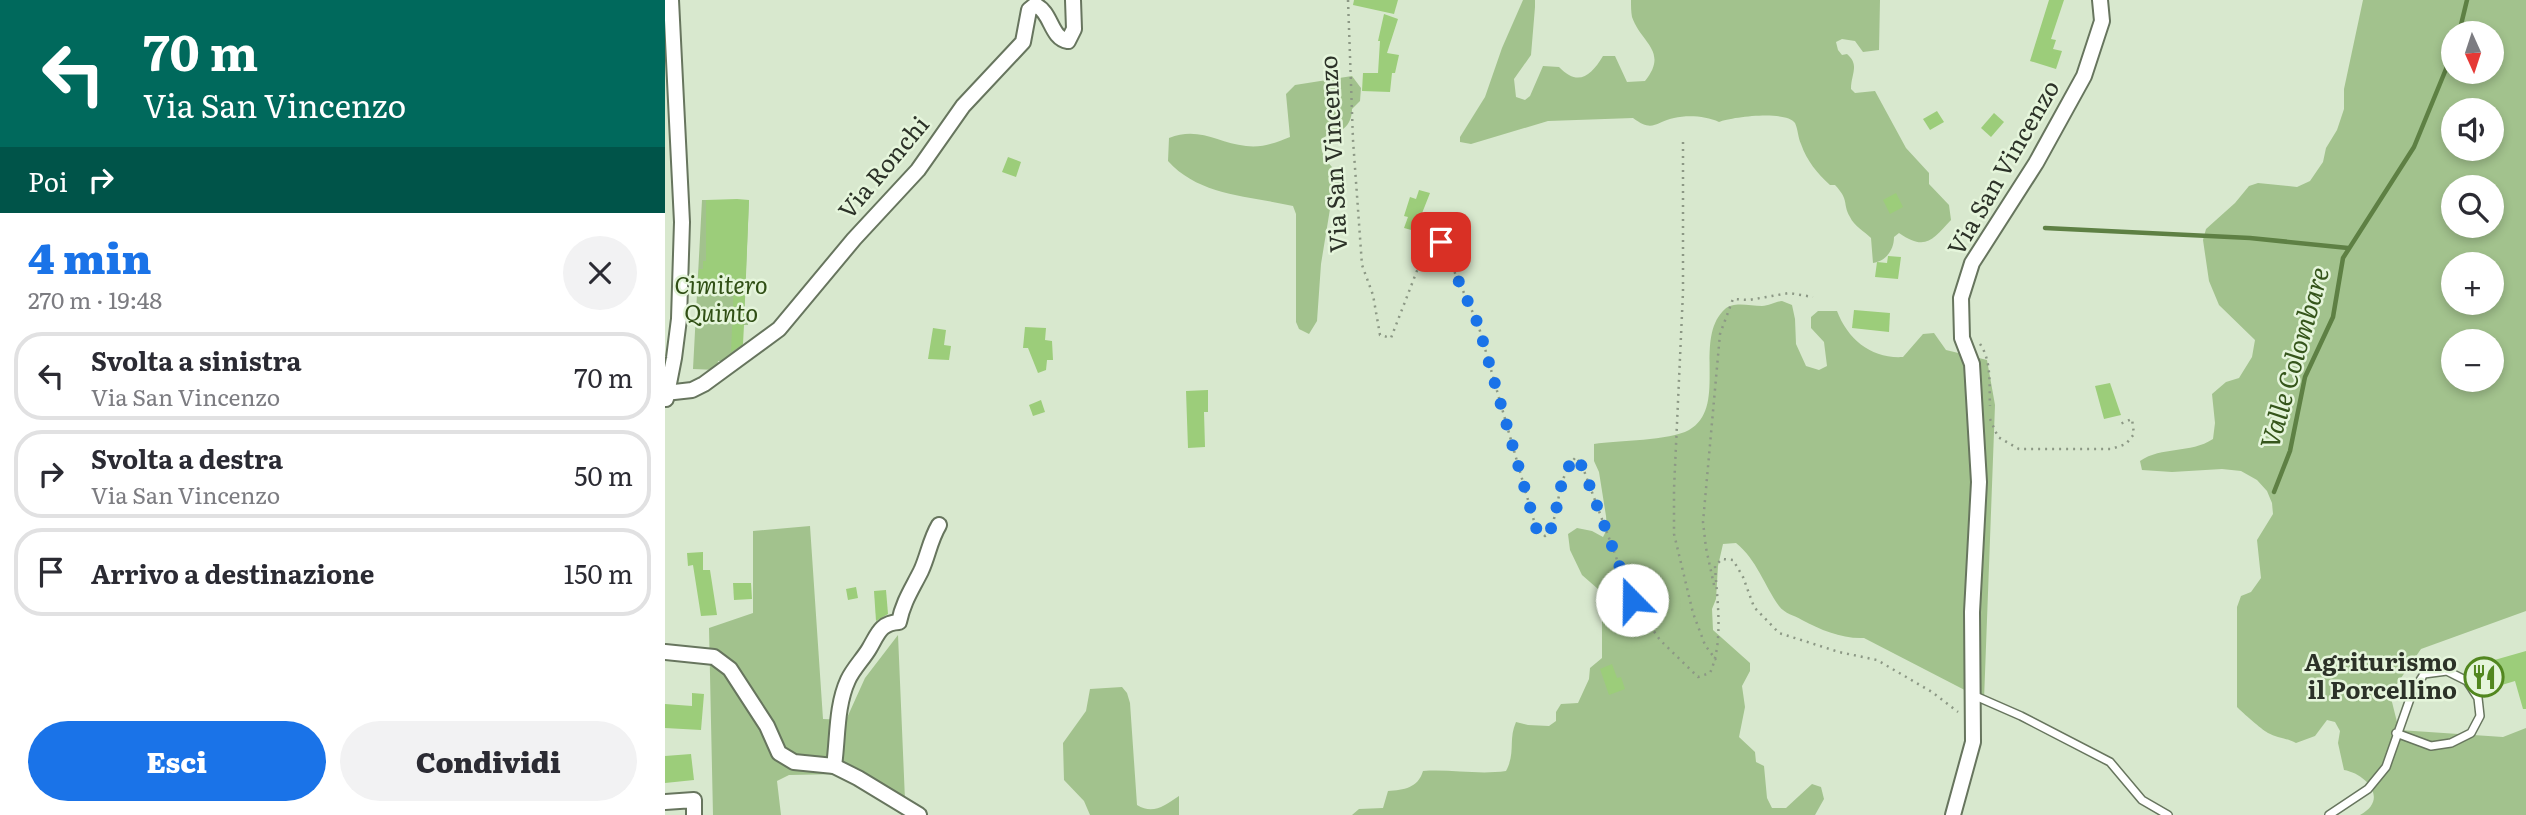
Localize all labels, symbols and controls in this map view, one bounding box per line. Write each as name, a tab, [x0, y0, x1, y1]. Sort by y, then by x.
text: 70 m	[143, 13, 258, 86]
north arrow	[2441, 21, 2504, 84]
map controls	[2441, 21, 2504, 392]
icon: left	[28, 28, 119, 119]
street label: Via San Vincenzo	[1309, 55, 1354, 254]
street label: Via San Vincenzo	[1937, 73, 2066, 261]
text: Via San Vincenzo	[143, 80, 406, 128]
button: sound	[2441, 98, 2504, 161]
street label: Via Ronchi	[828, 107, 936, 226]
text: Poi	[28, 161, 68, 200]
icon: right	[82, 161, 120, 199]
button: search	[2441, 175, 2504, 238]
pin	[1411, 212, 1471, 272]
icon: arrive	[1422, 223, 1460, 261]
text: 4 min	[28, 225, 152, 287]
button: close	[563, 236, 637, 310]
button: +	[2441, 252, 2504, 315]
water label: Valle Colombare	[2248, 262, 2337, 453]
park label: Cimitero Quinto	[674, 266, 768, 329]
text: 270 m · 19:48	[28, 282, 162, 316]
button: −	[2441, 329, 2504, 392]
text: Svolta a sinistra	[91, 340, 302, 379]
icon: left	[32, 357, 70, 395]
text: 70 m	[574, 357, 633, 396]
text: Via San Vincenzo	[91, 379, 280, 413]
text: Svolta a destra	[91, 438, 283, 477]
icon: right	[32, 455, 70, 493]
text: 50 m	[574, 455, 633, 494]
text: Via San Vincenzo	[91, 477, 280, 511]
icon: arrive	[32, 553, 70, 591]
text: Arrivo a destinazione	[91, 553, 375, 592]
text: 150 m	[564, 553, 633, 592]
position arrow	[1595, 563, 1669, 637]
place label: Agriturismo il Porcellino	[2304, 643, 2457, 706]
restaurant icon: Agriturismo il Porcellino	[2463, 656, 2505, 698]
button: Esci	[28, 721, 326, 801]
button: Condividi	[340, 721, 637, 801]

